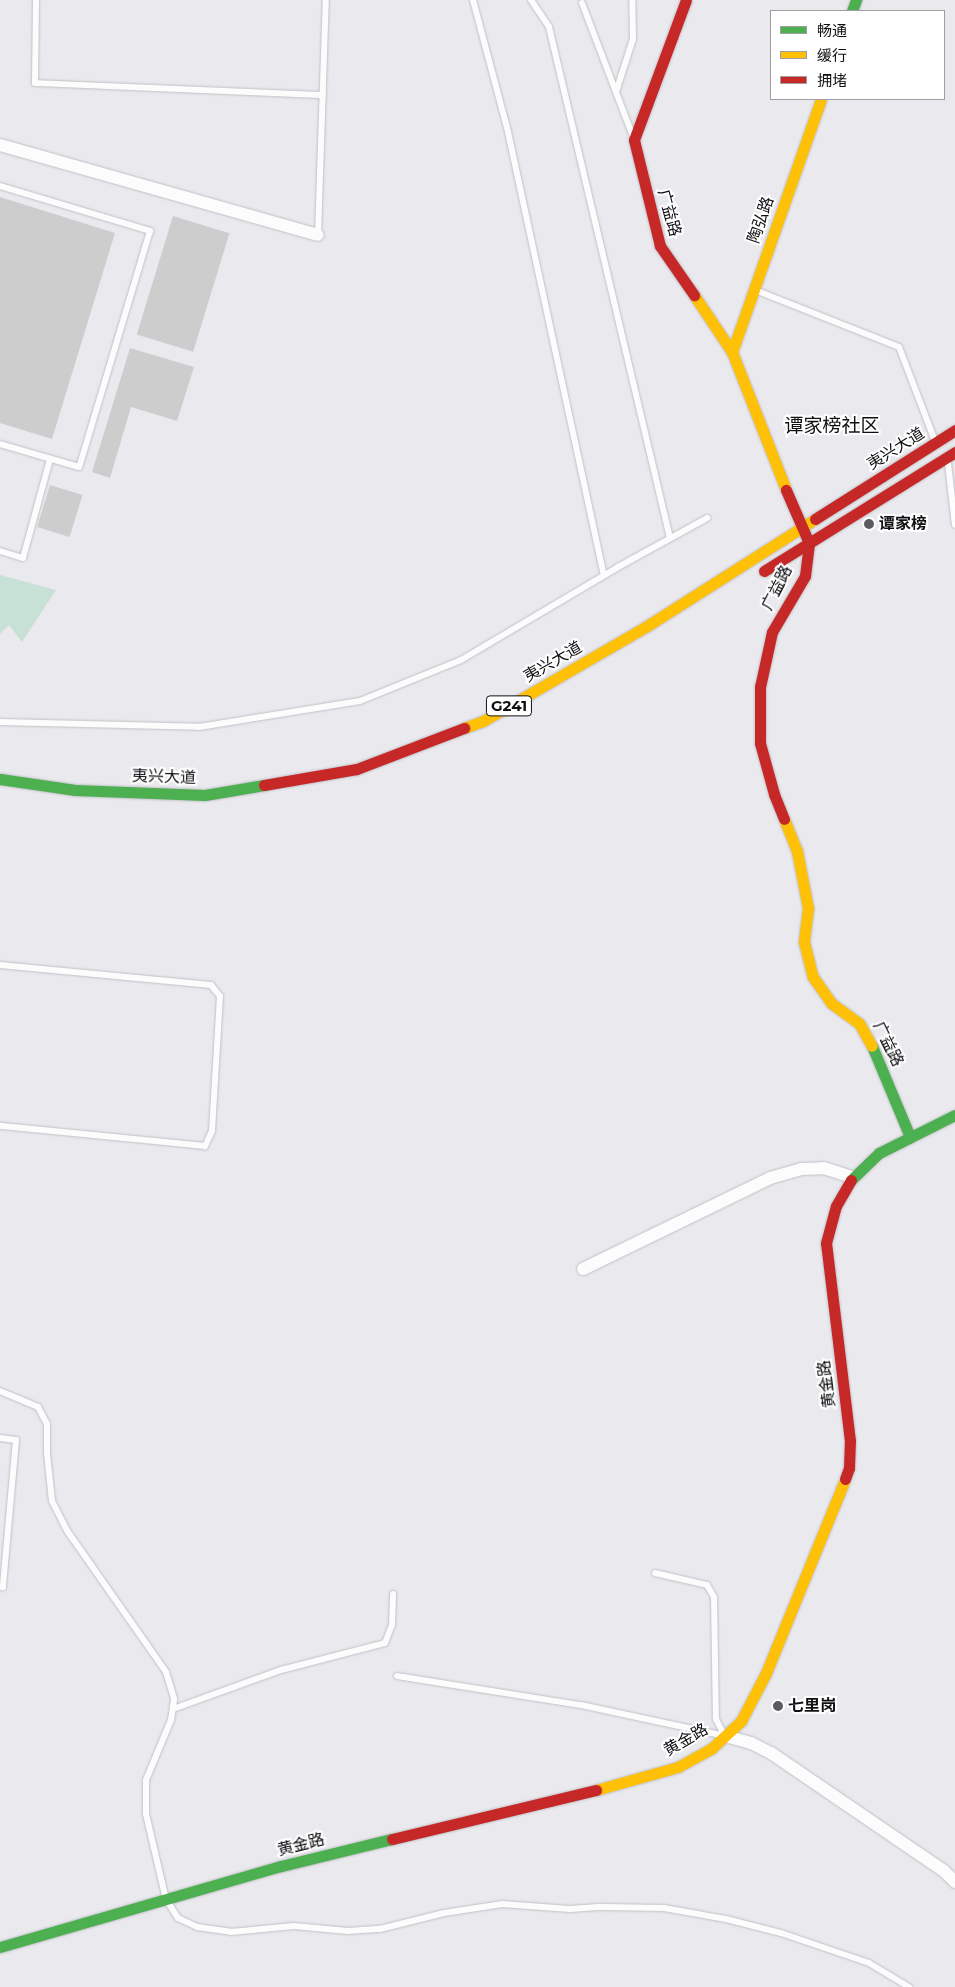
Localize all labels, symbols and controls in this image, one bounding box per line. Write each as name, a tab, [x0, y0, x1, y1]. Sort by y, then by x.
legend	[770, 10, 945, 100]
text: 畅通	[817, 21, 847, 40]
text: 缓行	[817, 46, 847, 65]
text: 拥堵	[817, 71, 847, 90]
street label: 广益路	[654, 187, 684, 239]
street label: 陶弘路	[744, 194, 778, 246]
district label: 谭家榜社区	[785, 415, 879, 437]
street label: 夷兴大道	[864, 424, 928, 474]
place label: 谭家榜	[879, 514, 927, 534]
marker: 谭家榜	[863, 518, 875, 530]
street label: 广益路	[758, 562, 796, 614]
street label: 夷兴大道	[520, 638, 586, 686]
road number: G241	[485, 694, 533, 718]
street label: 夷兴大道	[132, 766, 196, 788]
street label: 广益路	[869, 1018, 907, 1070]
street label: 黄金路	[815, 1359, 839, 1409]
place label: 七里岗	[788, 1696, 836, 1716]
marker: 七里岗	[772, 1700, 784, 1712]
street label: 黄金路	[660, 1720, 712, 1760]
street label: 黄金路	[275, 1830, 327, 1860]

